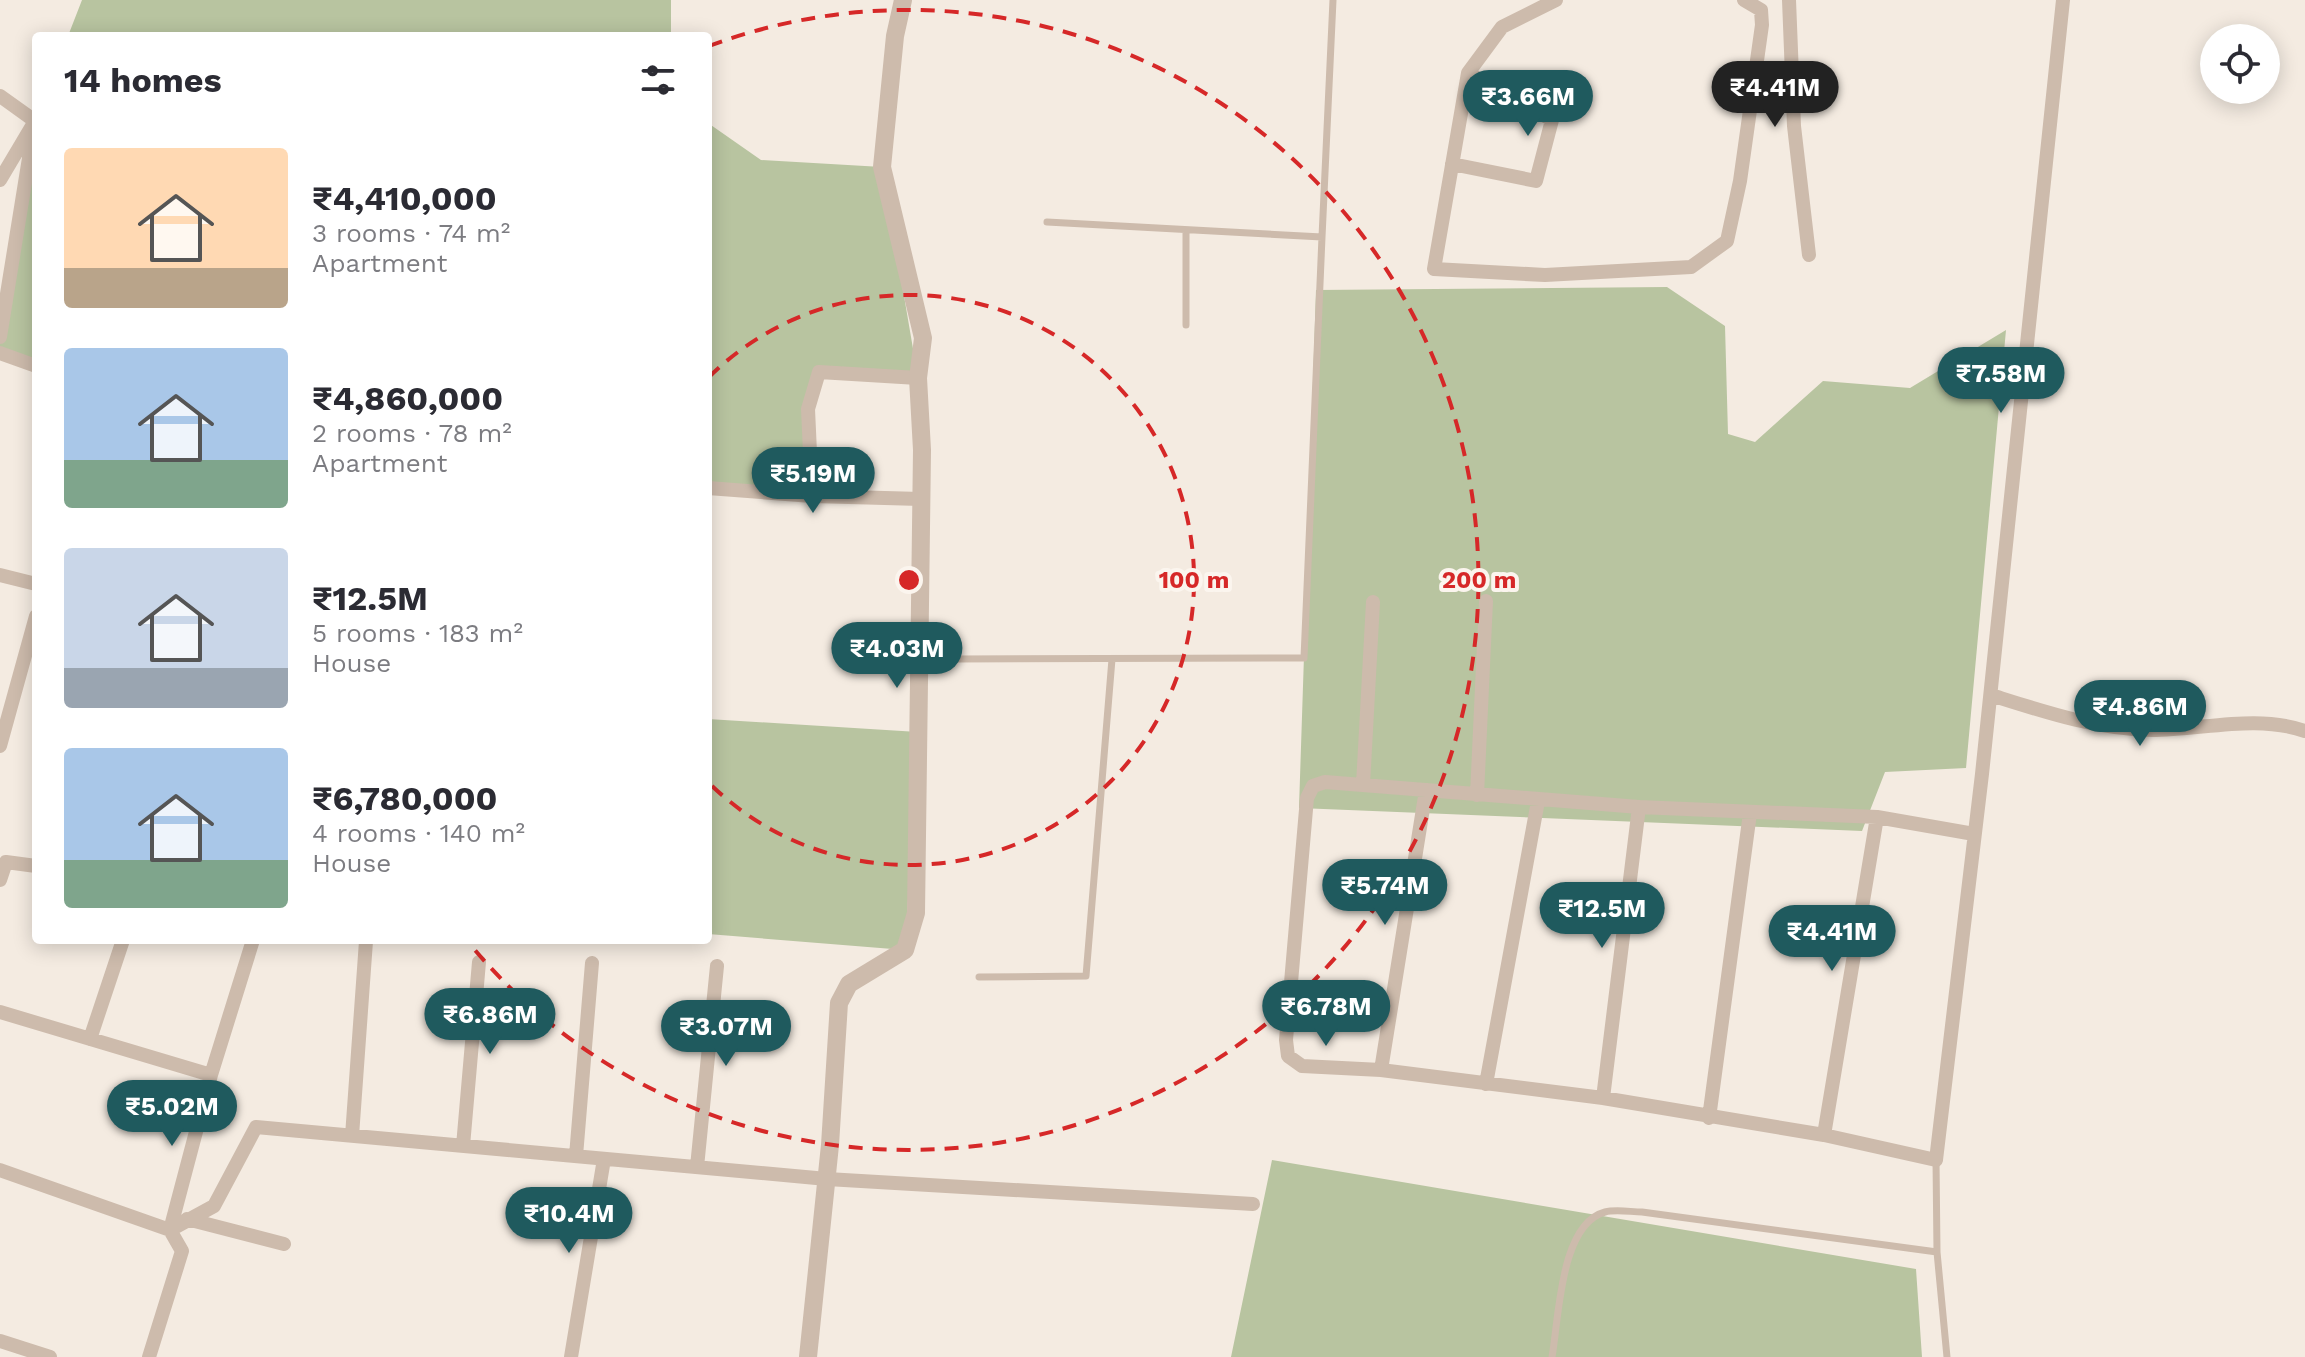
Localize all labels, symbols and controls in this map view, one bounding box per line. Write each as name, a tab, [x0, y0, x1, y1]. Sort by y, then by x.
map controls	[2200, 24, 2280, 104]
button: locate	[2200, 24, 2280, 104]
icon: filters	[636, 58, 680, 102]
text: 14 homes	[64, 60, 222, 100]
pin: ₹4.41M	[1710, 61, 1840, 129]
pin: ₹3.66M	[1463, 70, 1593, 138]
text: ₹4.41M	[1730, 72, 1820, 102]
text: ₹3.66M	[1481, 81, 1575, 111]
text: ₹4,410,000	[312, 178, 497, 218]
icon: home	[128, 180, 224, 276]
text: 3 rooms · 74 m²	[312, 218, 510, 248]
text: Apartment	[312, 248, 448, 278]
pin: ₹7.58M	[1936, 347, 2066, 415]
text: ₹7.58M	[1956, 358, 2047, 388]
text: ₹4,860,000	[312, 378, 503, 418]
icon: home	[128, 380, 224, 476]
text: 2 rooms · 78 m²	[312, 418, 512, 448]
pin: ₹5.19M	[748, 447, 878, 515]
text: Apartment	[312, 448, 448, 478]
text: ₹5.19M	[770, 458, 856, 488]
centre of rings	[895, 566, 923, 594]
text: 100 m	[1159, 566, 1229, 594]
text: 200 m	[1442, 566, 1516, 594]
text: ₹12.5M	[312, 578, 428, 618]
icon: home	[128, 580, 224, 676]
text: 5 rooms · 183 m²	[312, 618, 523, 648]
pin: ₹4.03M	[832, 622, 962, 690]
text: ₹4.03M	[849, 633, 945, 663]
text: House	[312, 648, 391, 678]
pin: ₹4.86M	[2075, 680, 2205, 748]
text: ₹4.86M	[2092, 691, 2188, 721]
text: ₹6,780,000	[312, 778, 498, 818]
icon: home	[128, 780, 224, 876]
text: 4 rooms · 140 m²	[312, 818, 525, 848]
text: House	[312, 848, 391, 878]
pin: ₹5.74M	[1320, 859, 1450, 927]
text: ₹5.74M	[1340, 870, 1430, 900]
pin: ₹12.5M	[1537, 882, 1667, 950]
text: ₹12.5M	[1558, 893, 1646, 923]
pin: ₹4.41M	[1767, 905, 1897, 973]
text: ₹4.41M	[1787, 916, 1877, 946]
pin: ₹6.78M	[1261, 980, 1391, 1048]
pin: ₹6.86M	[425, 988, 555, 1056]
text: ₹6.78M	[1280, 991, 1372, 1021]
text: ₹6.86M	[442, 999, 538, 1029]
pin: ₹3.07M	[661, 1000, 791, 1068]
text: ₹3.07M	[679, 1011, 773, 1041]
pin: ₹5.02M	[107, 1080, 237, 1148]
text: ₹5.02M	[125, 1091, 219, 1121]
pin: ₹10.4M	[504, 1187, 634, 1255]
text: ₹10.4M	[523, 1198, 615, 1228]

